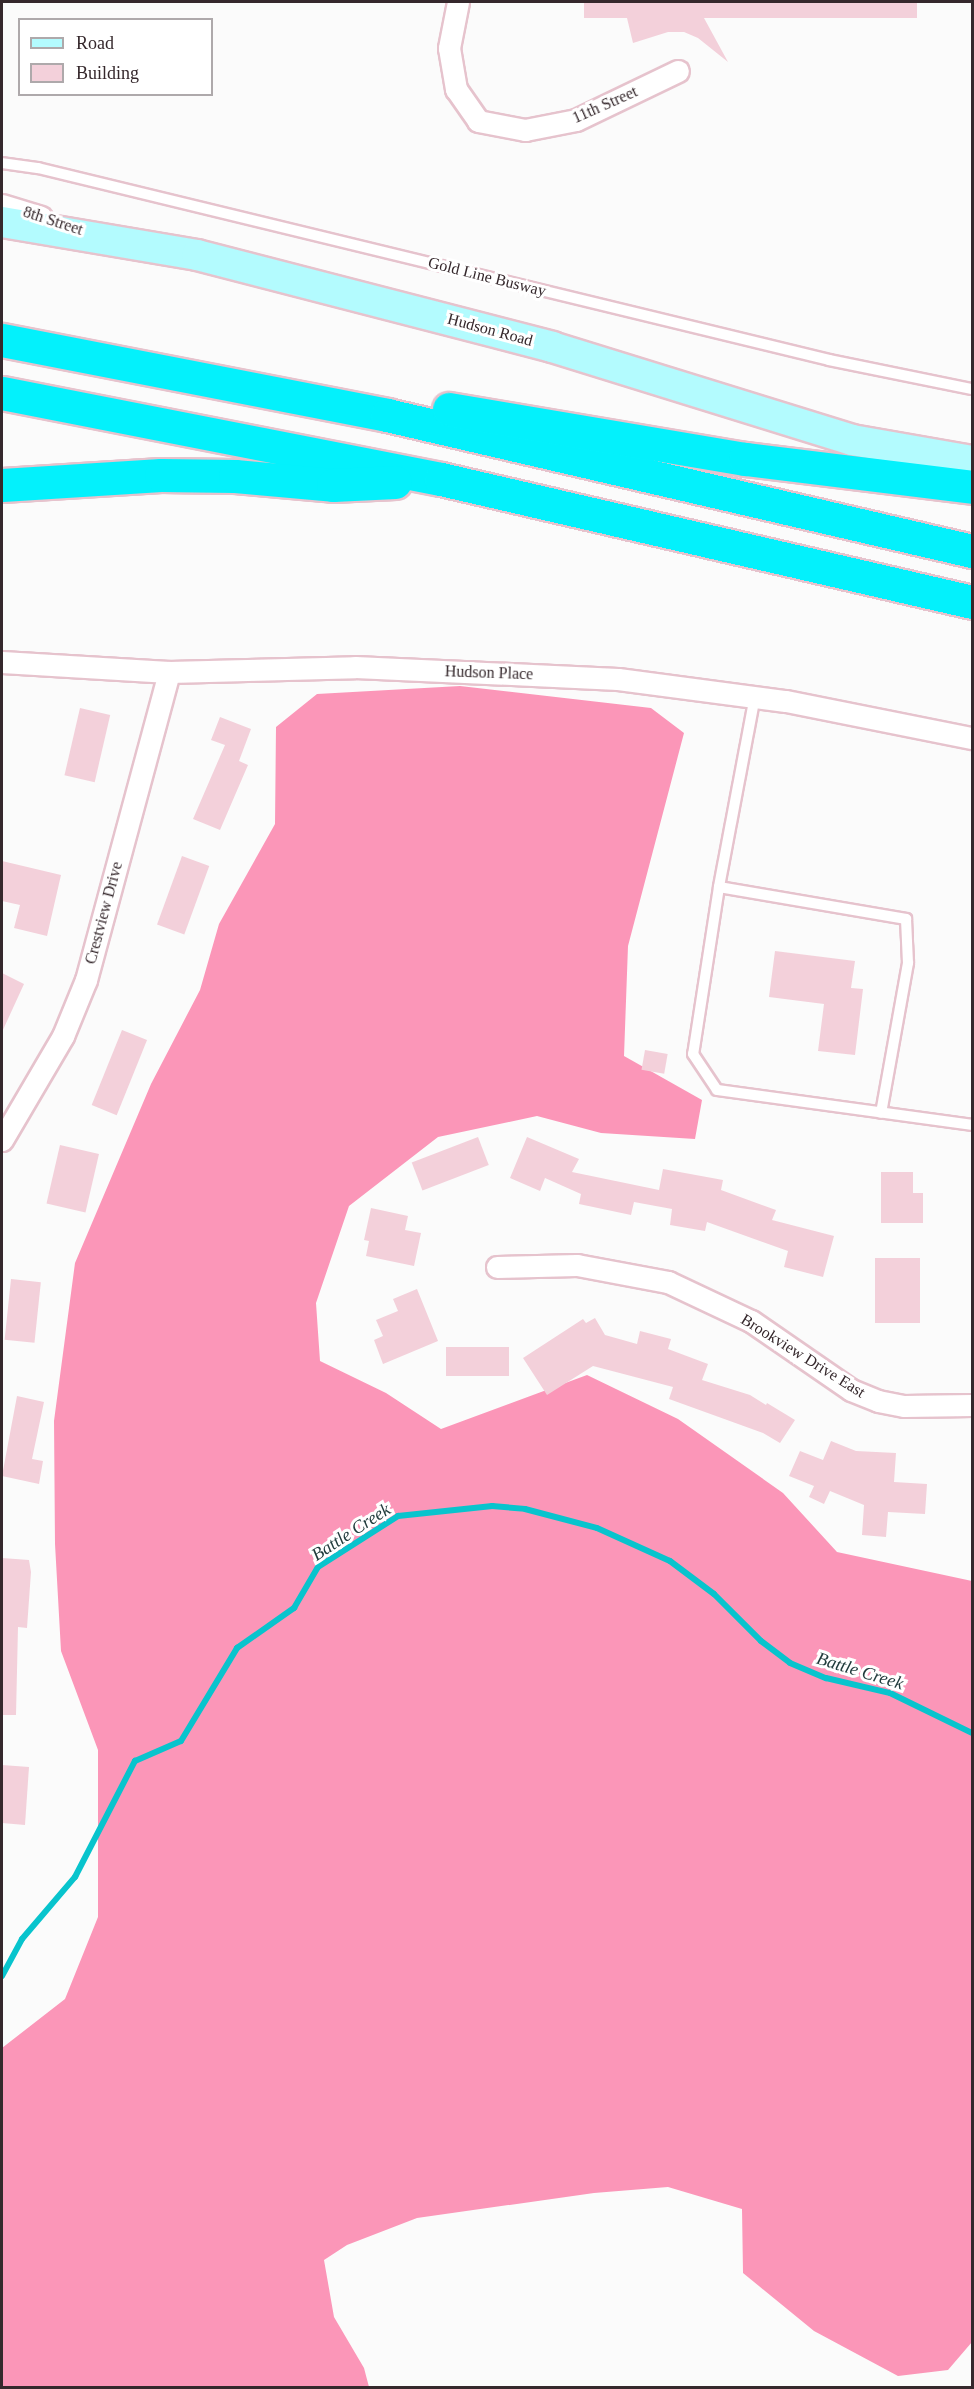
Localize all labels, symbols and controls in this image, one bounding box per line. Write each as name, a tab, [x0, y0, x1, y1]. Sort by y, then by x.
legend	[18, 18, 213, 96]
text: Road	[76, 33, 114, 53]
text: Building	[76, 63, 139, 83]
street label: 11th Street	[569, 82, 641, 128]
street label: 8th Street	[21, 202, 85, 240]
street label: Gold Line Busway	[426, 253, 548, 301]
street label: Hudson Road	[445, 309, 535, 351]
street label: Hudson Place	[444, 662, 534, 684]
street label: Crestview Drive	[81, 860, 127, 966]
street label: Brookview Drive East	[737, 1310, 869, 1402]
water label: Battle Creek	[307, 1498, 395, 1566]
water label: Battle Creek	[814, 1648, 906, 1694]

